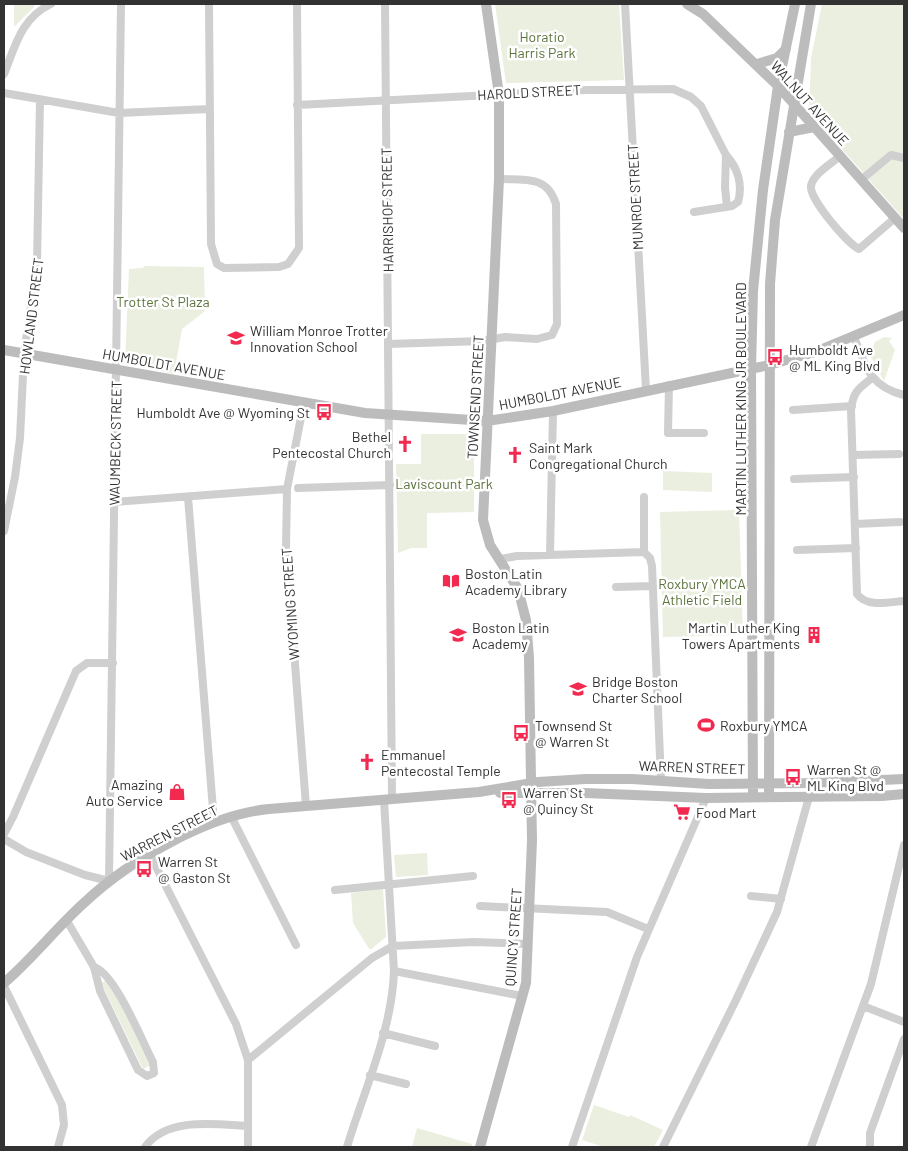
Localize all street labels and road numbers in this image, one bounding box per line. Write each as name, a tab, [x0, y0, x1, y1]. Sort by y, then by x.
street label: WALNUT AVENUE	[768, 57, 852, 149]
street label: HAROLD STREET	[477, 81, 581, 103]
street label: MUNROE STREET	[624, 143, 646, 251]
street label: HARRISHOF STREET	[377, 148, 397, 272]
street label: HOWLAND STREET	[15, 257, 47, 375]
street label: MARTIN LUTHER KING JR BOULEVARD	[732, 282, 749, 516]
street label: TOWNSEND STREET	[463, 335, 487, 459]
street label: HUMBOLDT AVENUE	[101, 345, 227, 383]
street label: HUMBOLDT AVENUE	[497, 373, 623, 413]
street label: WAUMBECK STREET	[105, 380, 125, 506]
street label: WYOMING STREET	[278, 547, 302, 661]
street label: WARREN STREET	[638, 757, 746, 777]
street label: WARREN STREET	[118, 801, 220, 865]
street label: QUINCY STREET	[501, 887, 525, 987]

